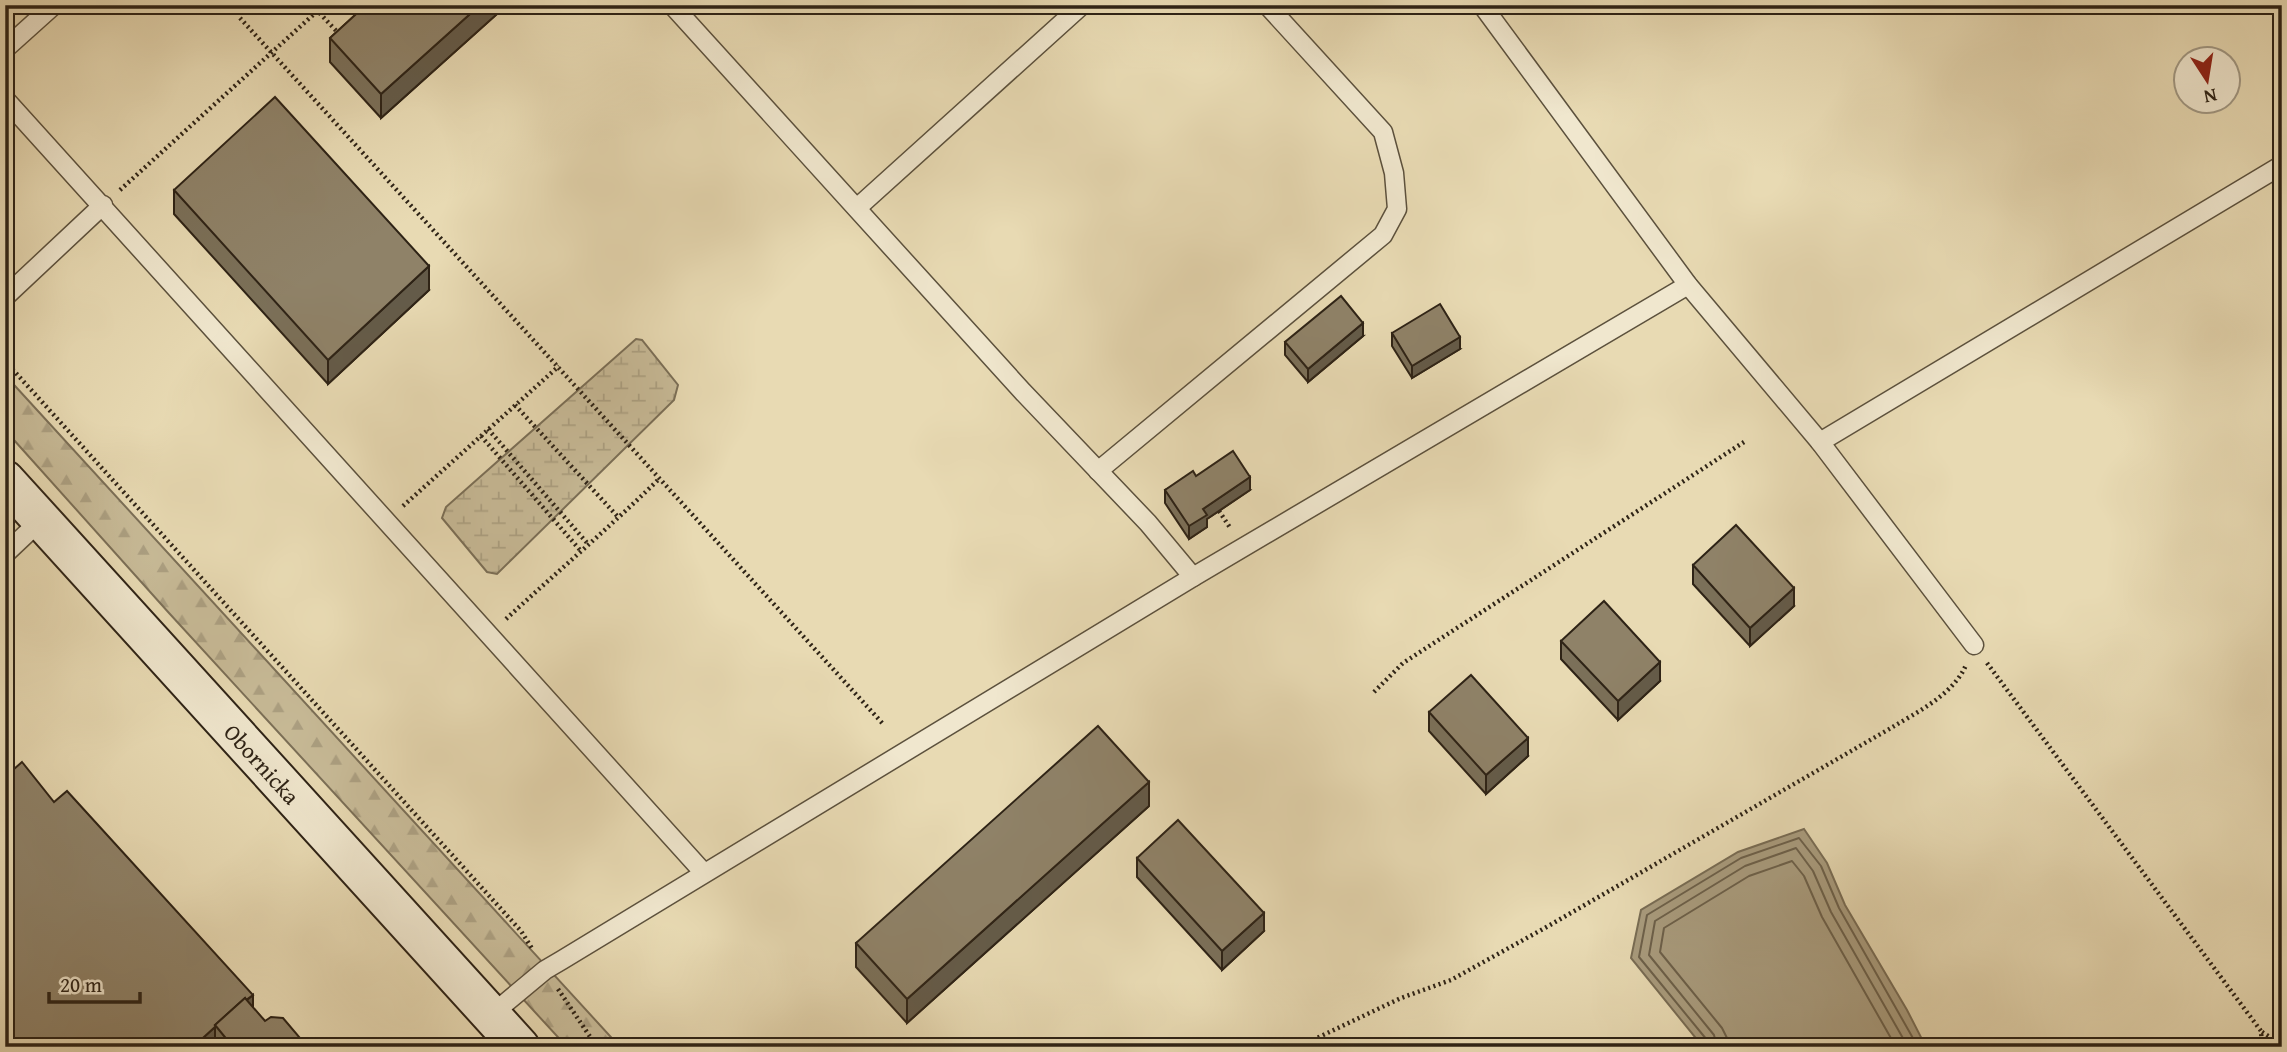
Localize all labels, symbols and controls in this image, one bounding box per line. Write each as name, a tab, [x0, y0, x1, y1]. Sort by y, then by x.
north arrow	[2172, 46, 2242, 116]
text: N	[2201, 82, 2220, 112]
street label: Obornicka	[217, 716, 308, 811]
scale bar	[49, 961, 140, 1005]
text: 20 m	[60, 969, 102, 1000]

